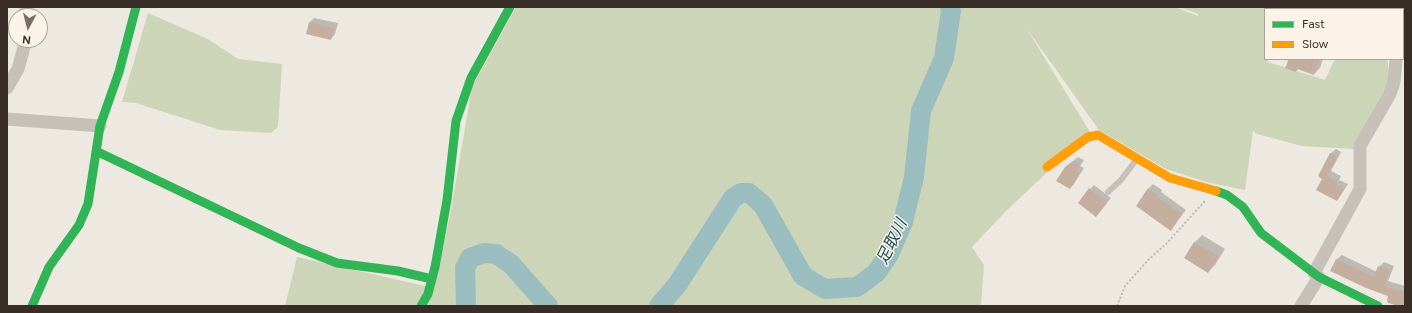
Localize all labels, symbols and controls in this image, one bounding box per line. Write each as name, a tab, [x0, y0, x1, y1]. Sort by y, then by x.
north arrow	[8, 8, 48, 48]
legend	[1264, 8, 1404, 60]
text: Fast	[1302, 17, 1325, 31]
text: N	[22, 32, 32, 46]
text: Slow	[1302, 37, 1328, 51]
water label: 足取川	[873, 216, 911, 268]

